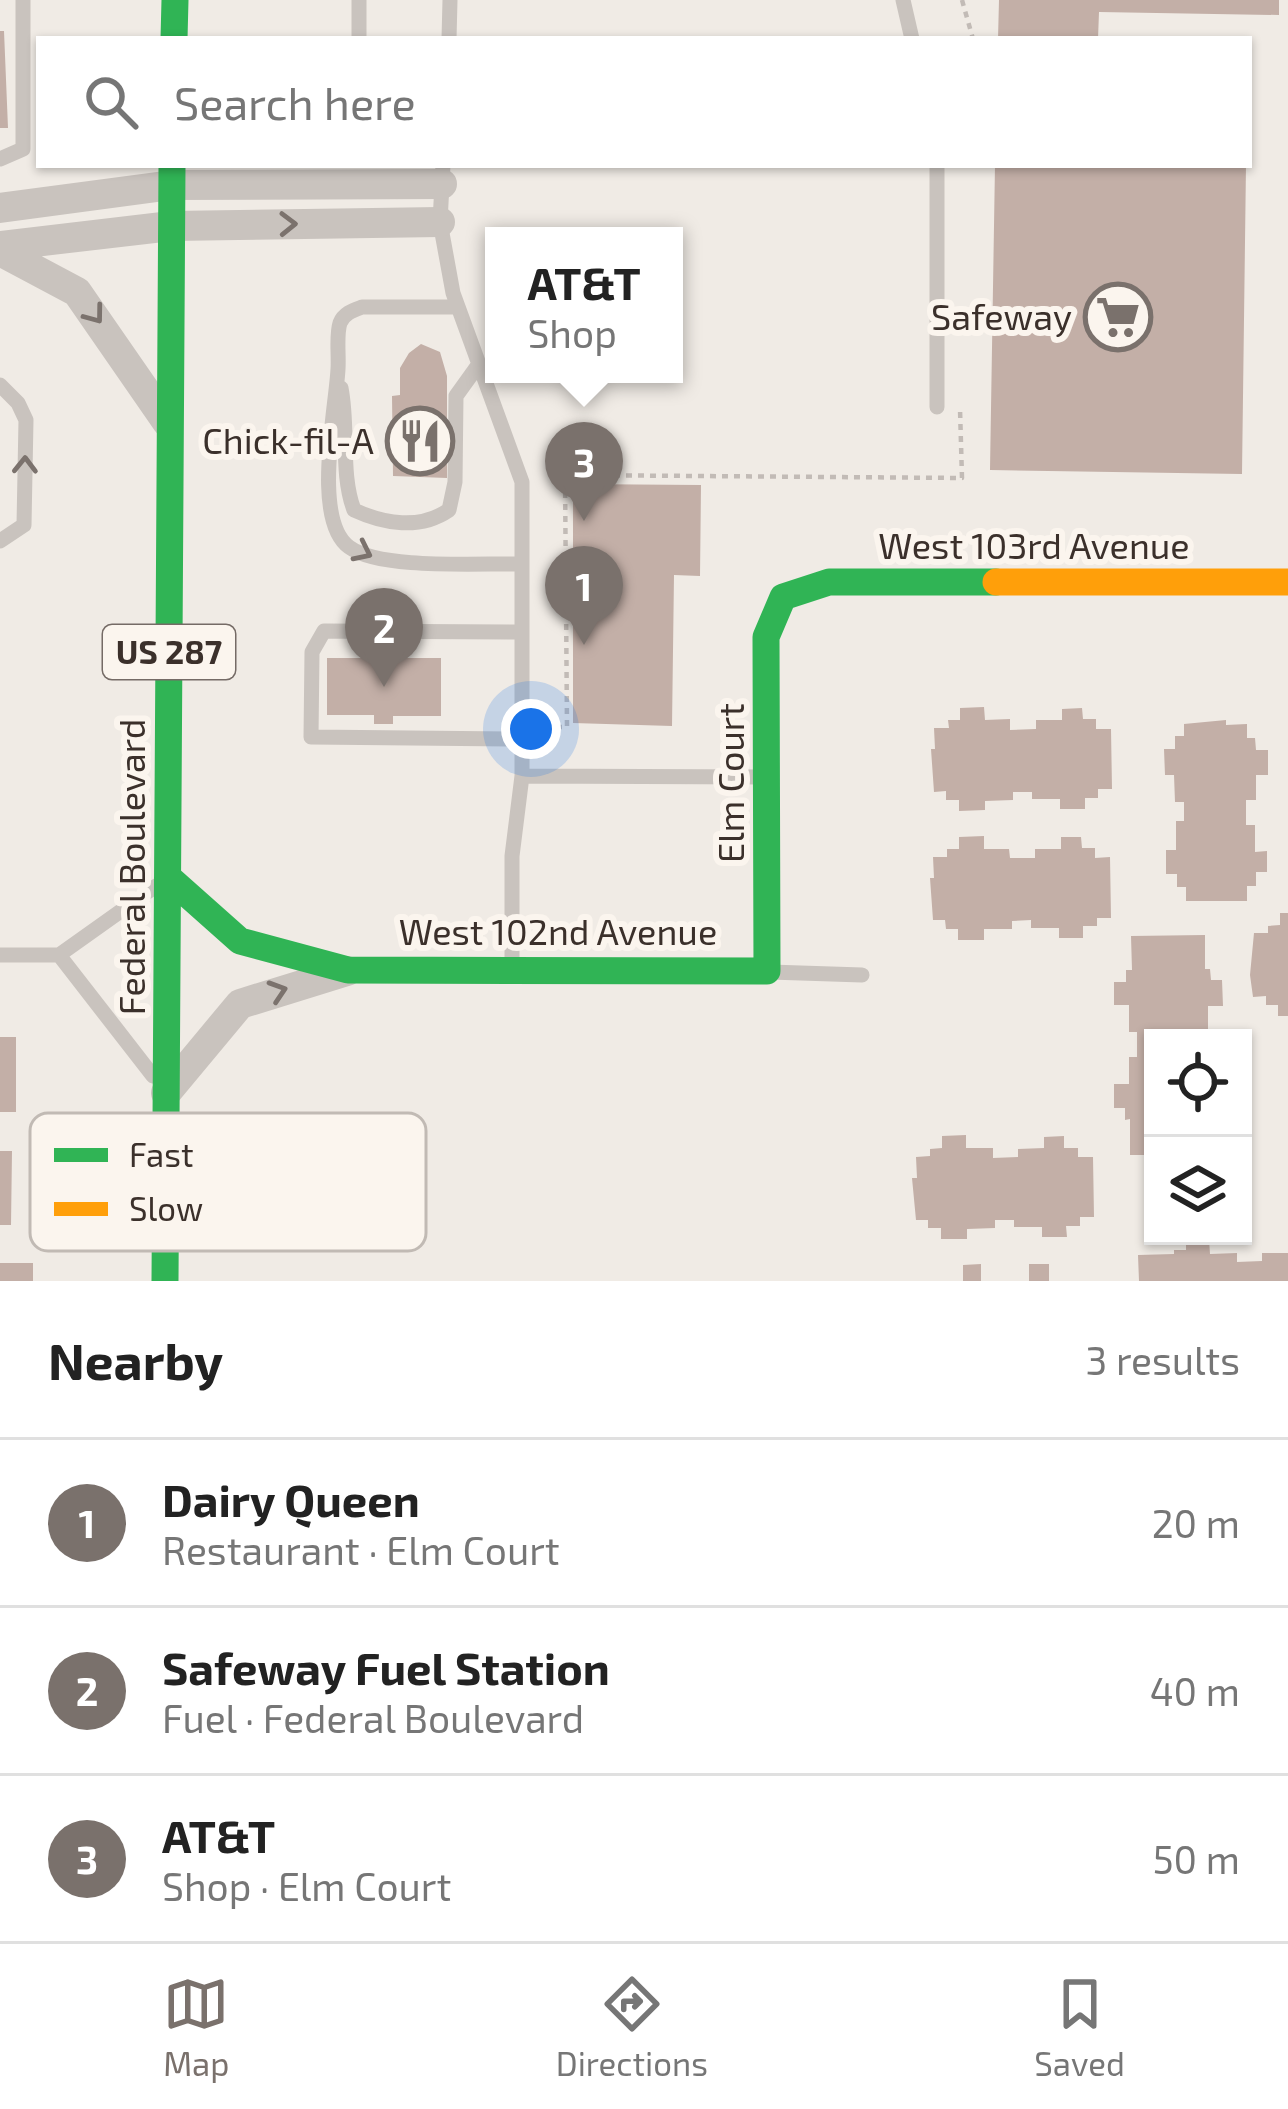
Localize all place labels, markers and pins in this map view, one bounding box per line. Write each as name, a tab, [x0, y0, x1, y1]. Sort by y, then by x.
supermarket icon: Safeway	[1083, 282, 1153, 352]
place label: Safeway	[931, 294, 1072, 337]
restaurant icon: Chick-fil-A	[385, 406, 455, 476]
place label: Chick-fil-A	[202, 418, 375, 461]
pin: 3	[545, 422, 623, 521]
pin: 1	[545, 546, 623, 645]
pin: 2	[345, 588, 423, 687]

